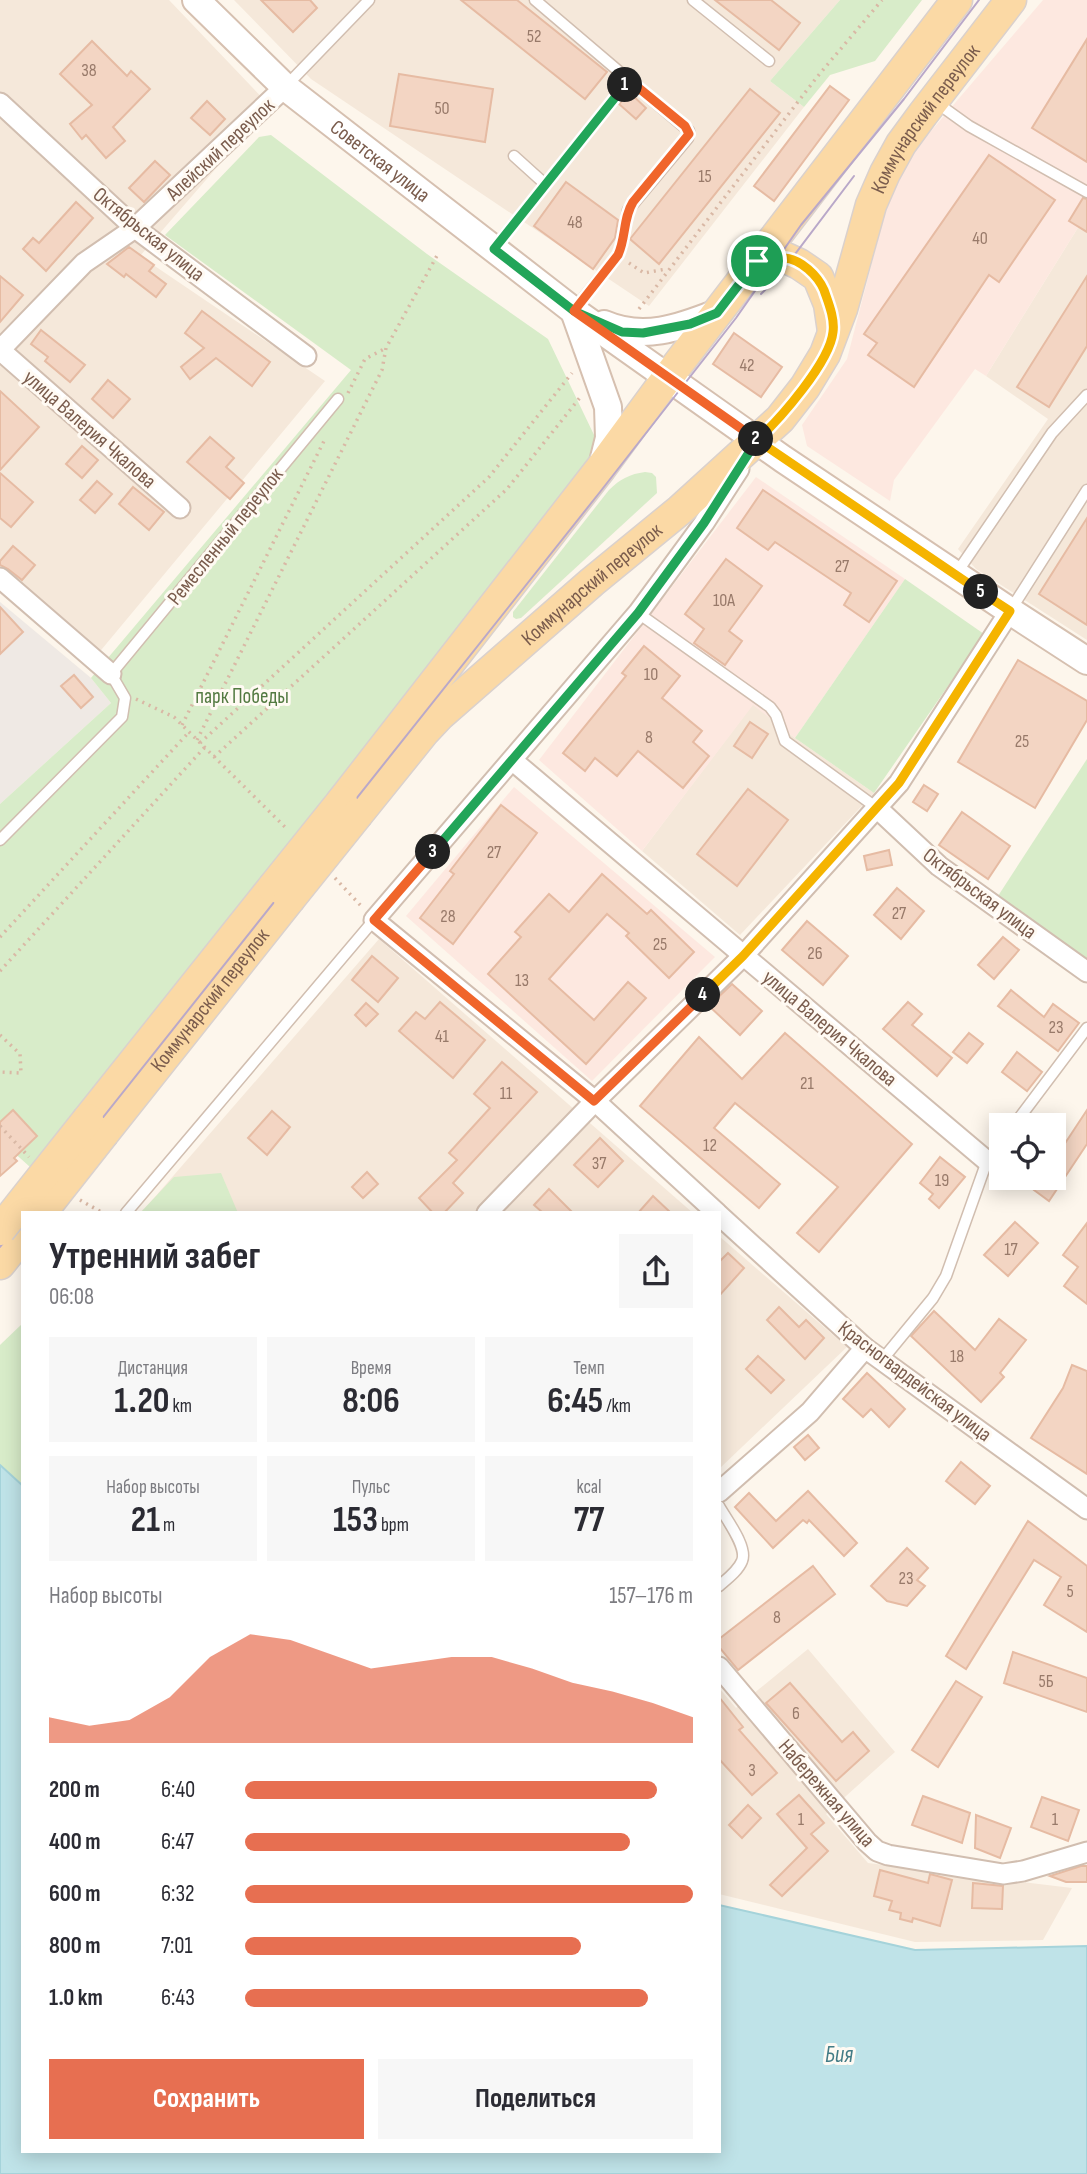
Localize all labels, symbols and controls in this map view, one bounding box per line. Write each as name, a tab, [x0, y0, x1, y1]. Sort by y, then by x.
house number: 52	[527, 26, 541, 47]
street label: Коммунарский переулок	[866, 39, 985, 197]
house number: 38	[81, 60, 97, 81]
pin: 1	[608, 68, 642, 102]
text: 1	[621, 73, 628, 96]
street label: Алейский переулок	[160, 93, 280, 207]
house number: 50	[434, 98, 450, 119]
street label: Советская улица	[325, 115, 435, 208]
house number: 15	[698, 166, 712, 187]
street label: Октябрьская улица	[88, 182, 209, 287]
house number: 48	[567, 212, 583, 233]
house number: 40	[972, 228, 988, 249]
pin	[727, 231, 787, 291]
icon: arrive	[738, 242, 776, 280]
house number: 42	[739, 355, 755, 376]
street label: улица Валерия Чкалова	[18, 365, 161, 494]
pin: 2	[738, 422, 774, 457]
text: 2	[751, 427, 760, 450]
street label: Ремесленный переулок	[162, 463, 288, 610]
street label: Коммунарский переулок	[517, 518, 667, 651]
house number: 27	[835, 556, 850, 577]
pin: 5	[964, 574, 998, 610]
text: 5	[976, 580, 985, 603]
house number: 10А	[713, 590, 735, 611]
house number: 10	[644, 664, 658, 685]
park label: парк Победы	[195, 684, 289, 709]
house number: 8	[645, 727, 653, 748]
house number: 25	[1015, 731, 1029, 752]
pin: 3	[416, 834, 450, 870]
text: 3	[428, 840, 437, 863]
house number: 27	[487, 842, 502, 863]
street label: Октябрьская улица	[918, 843, 1042, 944]
house number: 27	[892, 903, 907, 924]
house number: 28	[440, 906, 456, 927]
street label: Коммунарский переулок	[145, 923, 275, 1077]
house number: 25	[653, 934, 667, 955]
house number: 26	[807, 943, 823, 964]
street label: улица Валерия Чкалова	[757, 965, 902, 1092]
house number: 13	[515, 970, 529, 991]
pin: 4	[686, 978, 720, 1012]
text: 4	[698, 983, 707, 1006]
house number: 23	[1049, 1017, 1064, 1038]
house number: 41	[435, 1026, 450, 1047]
house number: 21	[800, 1073, 815, 1094]
house number: 11	[500, 1083, 513, 1104]
map controls	[989, 1113, 1066, 1190]
button: locate	[989, 1113, 1066, 1190]
house number: 12	[703, 1135, 717, 1156]
house number: 37	[592, 1153, 607, 1174]
house number: 19	[935, 1170, 949, 1191]
text: Утренний забег	[49, 1234, 260, 1279]
button: share	[619, 1234, 693, 1308]
house number: 17	[1004, 1239, 1019, 1260]
text: 06:08	[49, 1283, 94, 1311]
street label: Красногвардейская улица	[833, 1316, 996, 1447]
house number: 18	[950, 1346, 964, 1367]
text: Дистанция	[118, 1357, 188, 1380]
text: Время	[351, 1357, 391, 1380]
text: Темп	[573, 1357, 605, 1380]
text: 1.20	[114, 1380, 169, 1423]
text: 8:06	[342, 1380, 400, 1423]
text: 6:45	[547, 1380, 603, 1423]
text: km	[169, 1395, 192, 1418]
text: /km	[603, 1395, 631, 1418]
text: Набор высоты	[106, 1476, 200, 1499]
text: Пульс	[352, 1476, 390, 1499]
text: kcal	[576, 1476, 602, 1499]
text: 21	[131, 1499, 160, 1542]
text: 153	[333, 1499, 378, 1542]
text: 77	[574, 1499, 604, 1542]
text: m	[160, 1514, 175, 1537]
text: bpm	[378, 1514, 409, 1537]
house number: 23	[899, 1568, 914, 1589]
house number: 5	[1066, 1581, 1074, 1602]
text: Набор высоты	[49, 1582, 162, 1610]
text: 157–176 m	[609, 1582, 693, 1610]
house number: 8	[773, 1607, 781, 1628]
house number: 5Б	[1038, 1671, 1054, 1692]
house number: 6	[792, 1703, 800, 1724]
street label: Набережная улица	[773, 1734, 880, 1852]
house number: 3	[748, 1760, 756, 1781]
text: 200 m	[49, 1776, 100, 1804]
text: 6:40	[161, 1776, 195, 1804]
house number: 1	[798, 1809, 805, 1830]
house number: 1	[1052, 1809, 1059, 1830]
text: 400 m	[49, 1828, 100, 1856]
text: 6:47	[161, 1828, 194, 1856]
text: 600 m	[49, 1880, 101, 1908]
text: 6:32	[161, 1880, 195, 1908]
text: 800 m	[49, 1932, 101, 1960]
text: 7:01	[161, 1932, 193, 1960]
text: 1.0 km	[49, 1984, 103, 2012]
text: 6:43	[161, 1984, 195, 2012]
water label: Бия	[825, 2041, 853, 2069]
button: Сохранить	[49, 2059, 364, 2139]
button: Поделиться	[378, 2059, 693, 2139]

